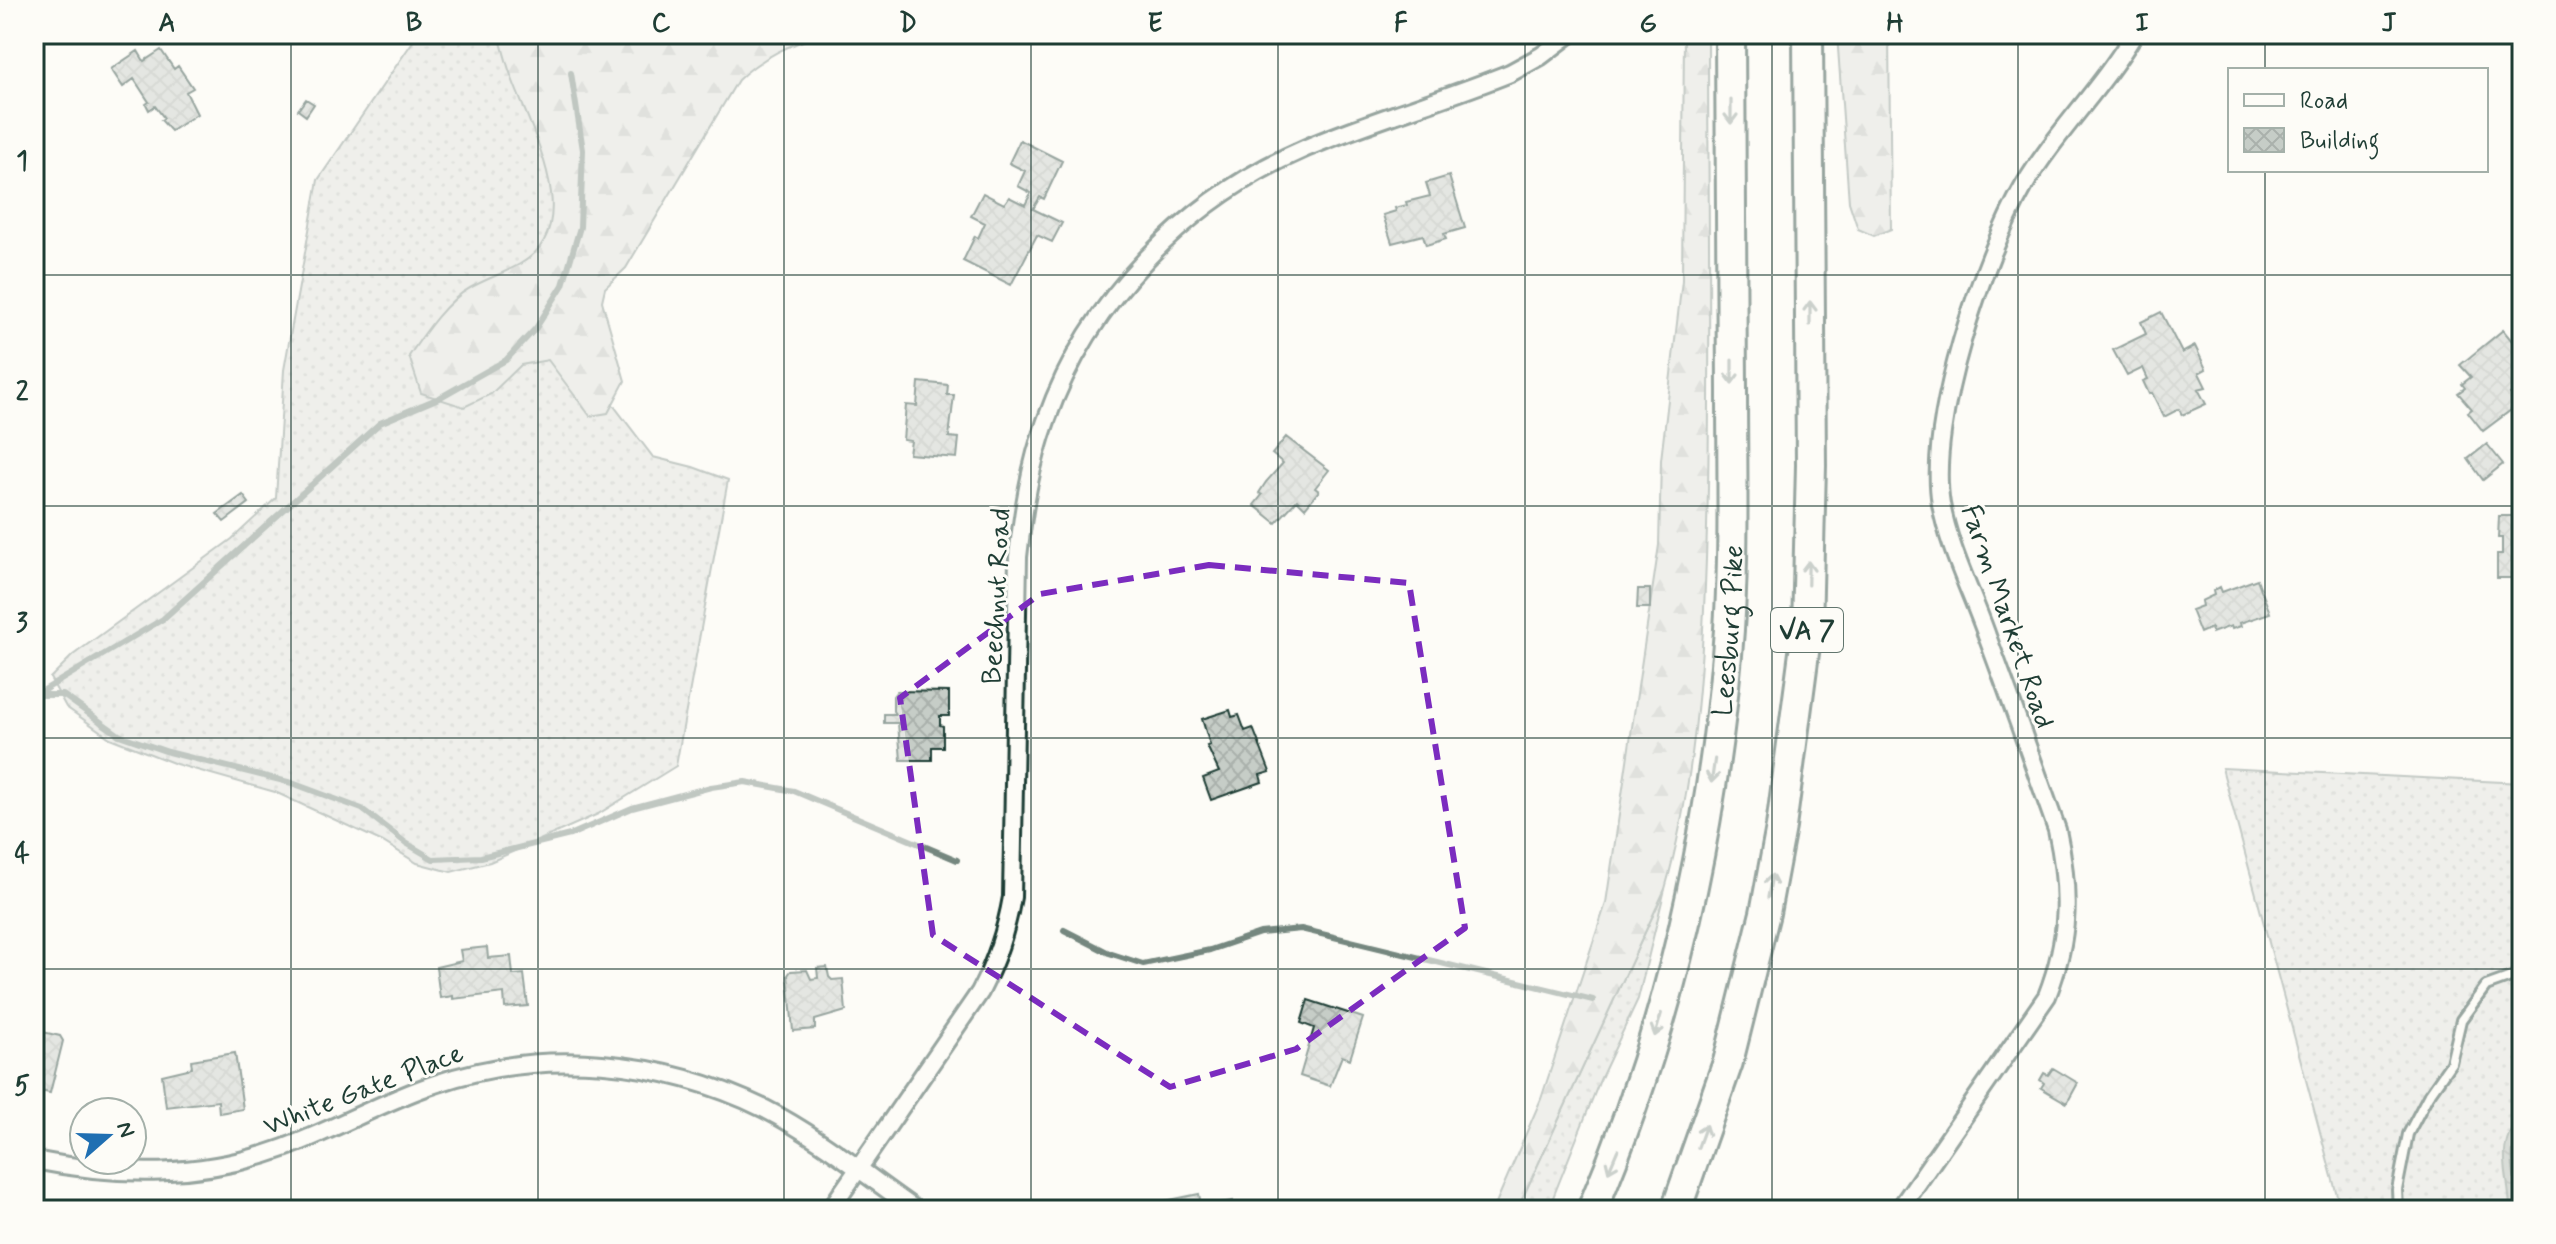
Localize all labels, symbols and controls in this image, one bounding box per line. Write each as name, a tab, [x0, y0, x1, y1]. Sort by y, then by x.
text: A	[158, 7, 176, 41]
text: B	[406, 7, 422, 41]
text: C	[652, 7, 671, 41]
text: D	[899, 7, 917, 41]
text: E	[1147, 7, 1163, 41]
text: F	[1394, 7, 1408, 41]
text: G	[1639, 7, 1657, 41]
text: H	[1887, 7, 1904, 41]
text: I	[2135, 7, 2149, 41]
text: J	[2381, 7, 2397, 41]
legend	[2228, 68, 2488, 172]
text: Road	[2300, 86, 2348, 117]
one-way arrow	[1723, 98, 1738, 125]
text: Building	[2300, 126, 2380, 160]
text: 1	[16, 145, 28, 179]
one-way arrow	[1802, 300, 1818, 327]
one-way arrow	[1724, 358, 1740, 385]
text: 2	[16, 376, 29, 410]
street label: Farm Market Road	[1951, 500, 2062, 734]
street label: Beechnut Road	[974, 507, 1021, 685]
street label: Leesburg Pike	[1705, 545, 1754, 718]
one-way arrow	[1800, 560, 1816, 587]
text: 3	[16, 607, 28, 641]
road number: VA 7	[1771, 608, 1843, 652]
one-way arrow	[1705, 758, 1720, 783]
text: 4	[14, 838, 30, 872]
one-way arrow	[1763, 874, 1778, 899]
one-way arrow	[1650, 1011, 1665, 1037]
street label: White Gate Place	[259, 1035, 469, 1146]
text: 5	[14, 1070, 30, 1104]
north arrow	[68, 1096, 148, 1176]
text: N	[109, 1118, 141, 1142]
one-way arrow	[1695, 1124, 1710, 1149]
one-way arrow	[1604, 1148, 1619, 1173]

